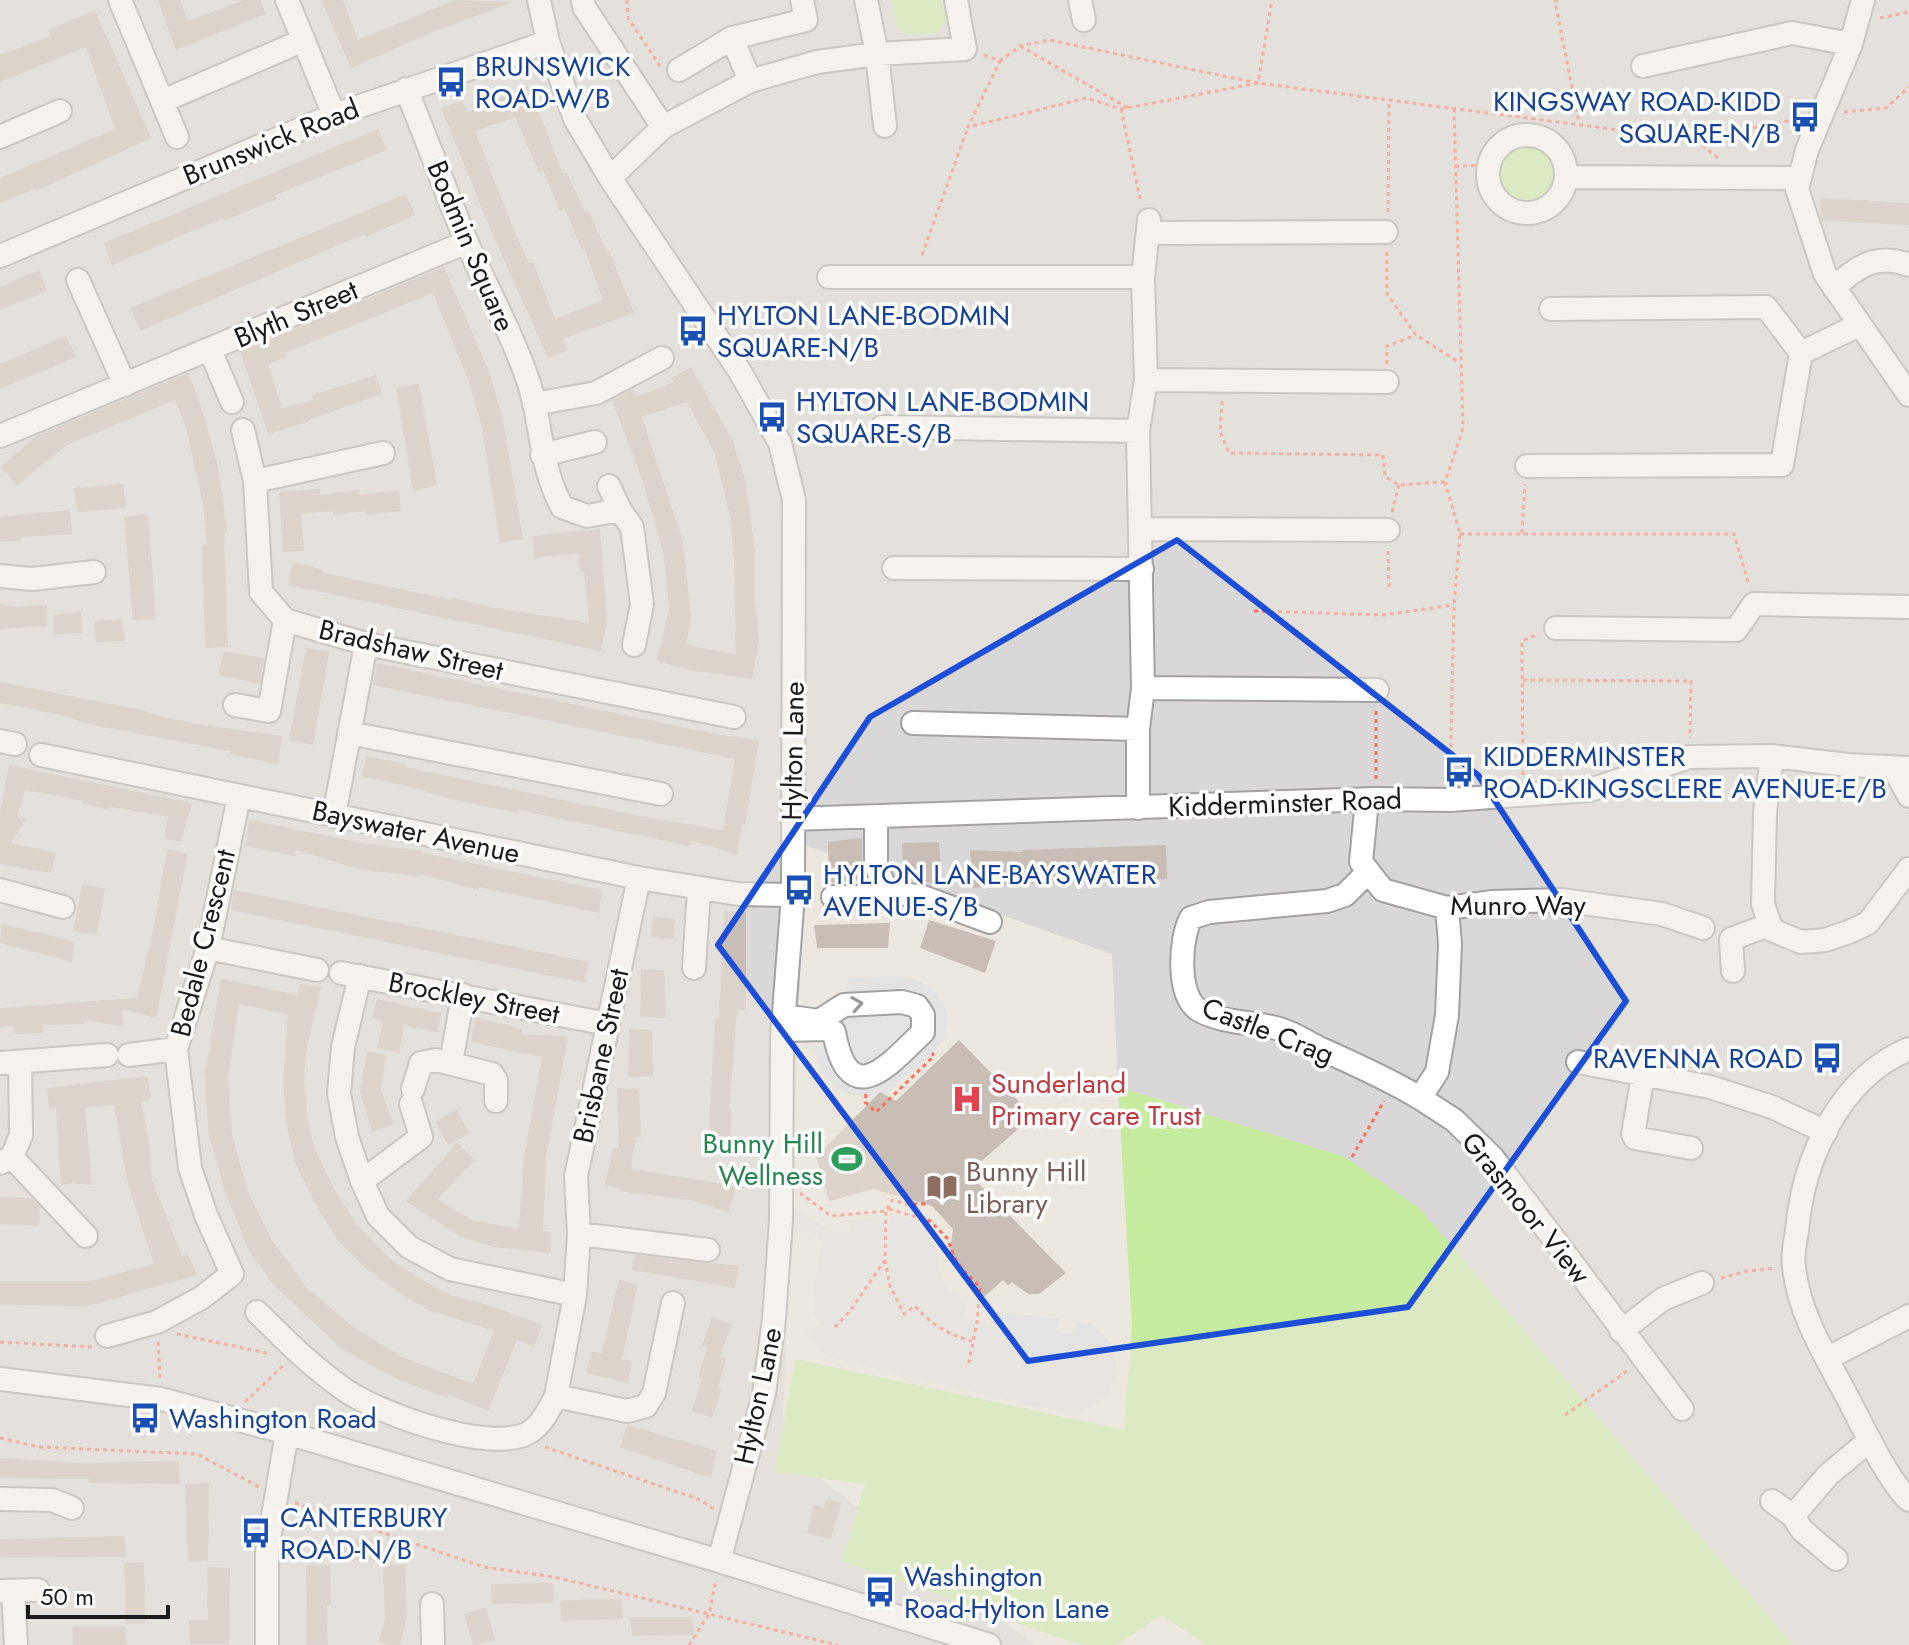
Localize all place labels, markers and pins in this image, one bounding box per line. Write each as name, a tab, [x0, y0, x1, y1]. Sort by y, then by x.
place label: BRUNSWICK ROAD-W/B	[475, 46, 631, 119]
bus stop icon: BRUNSWICK ROAD-W/B	[434, 65, 468, 99]
place label: KINGSWAY ROAD-KIDD SQUARE-N/B	[1493, 81, 1781, 154]
bus stop icon: KINGSWAY ROAD-KIDD SQUARE-N/B	[1788, 100, 1822, 134]
place label: HYLTON LANE-BODMIN SQUARE-N/B	[717, 295, 1010, 368]
bus stop icon: HYLTON LANE-BODMIN SQUARE-N/B	[676, 314, 710, 348]
place label: HYLTON LANE-BODMIN SQUARE-S/B	[796, 381, 1089, 454]
bus stop icon: HYLTON LANE-BODMIN SQUARE-S/B	[755, 400, 789, 434]
place label: KIDDERMINSTER ROAD-KINGSCLERE AVENUE-E/B	[1483, 736, 1887, 809]
bus stop icon: KIDDERMINSTER ROAD-KINGSCLERE AVENUE-E/B	[1442, 755, 1476, 789]
place label: HYLTON LANE-BAYSWATER AVENUE-S/B	[823, 854, 1157, 927]
bus stop icon: HYLTON LANE-BAYSWATER AVENUE-S/B	[782, 873, 816, 907]
place label: RAVENNA ROAD	[1593, 1038, 1803, 1079]
bus stop icon: RAVENNA ROAD	[1810, 1041, 1844, 1075]
place label: Sunderland Primary care Trust	[991, 1063, 1201, 1136]
hospital icon: Sunderland Primary care Trust	[950, 1082, 984, 1116]
place label: Bunny Hill Wellness	[703, 1123, 823, 1196]
sports icon: Bunny Hill Wellness	[830, 1142, 864, 1176]
place label: Bunny Hill Library	[966, 1151, 1087, 1224]
library icon: Bunny Hill Library	[925, 1170, 959, 1204]
place label: Washington Road	[169, 1398, 377, 1439]
bus stop icon: Washington Road	[128, 1401, 162, 1435]
place label: CANTERBURY ROAD-N/B	[280, 1497, 448, 1570]
bus stop icon: CANTERBURY ROAD-N/B	[239, 1516, 273, 1550]
place label: Washington Road-Hylton Lane	[904, 1556, 1109, 1629]
bus stop icon: Washington Road-Hylton Lane	[863, 1575, 897, 1609]

